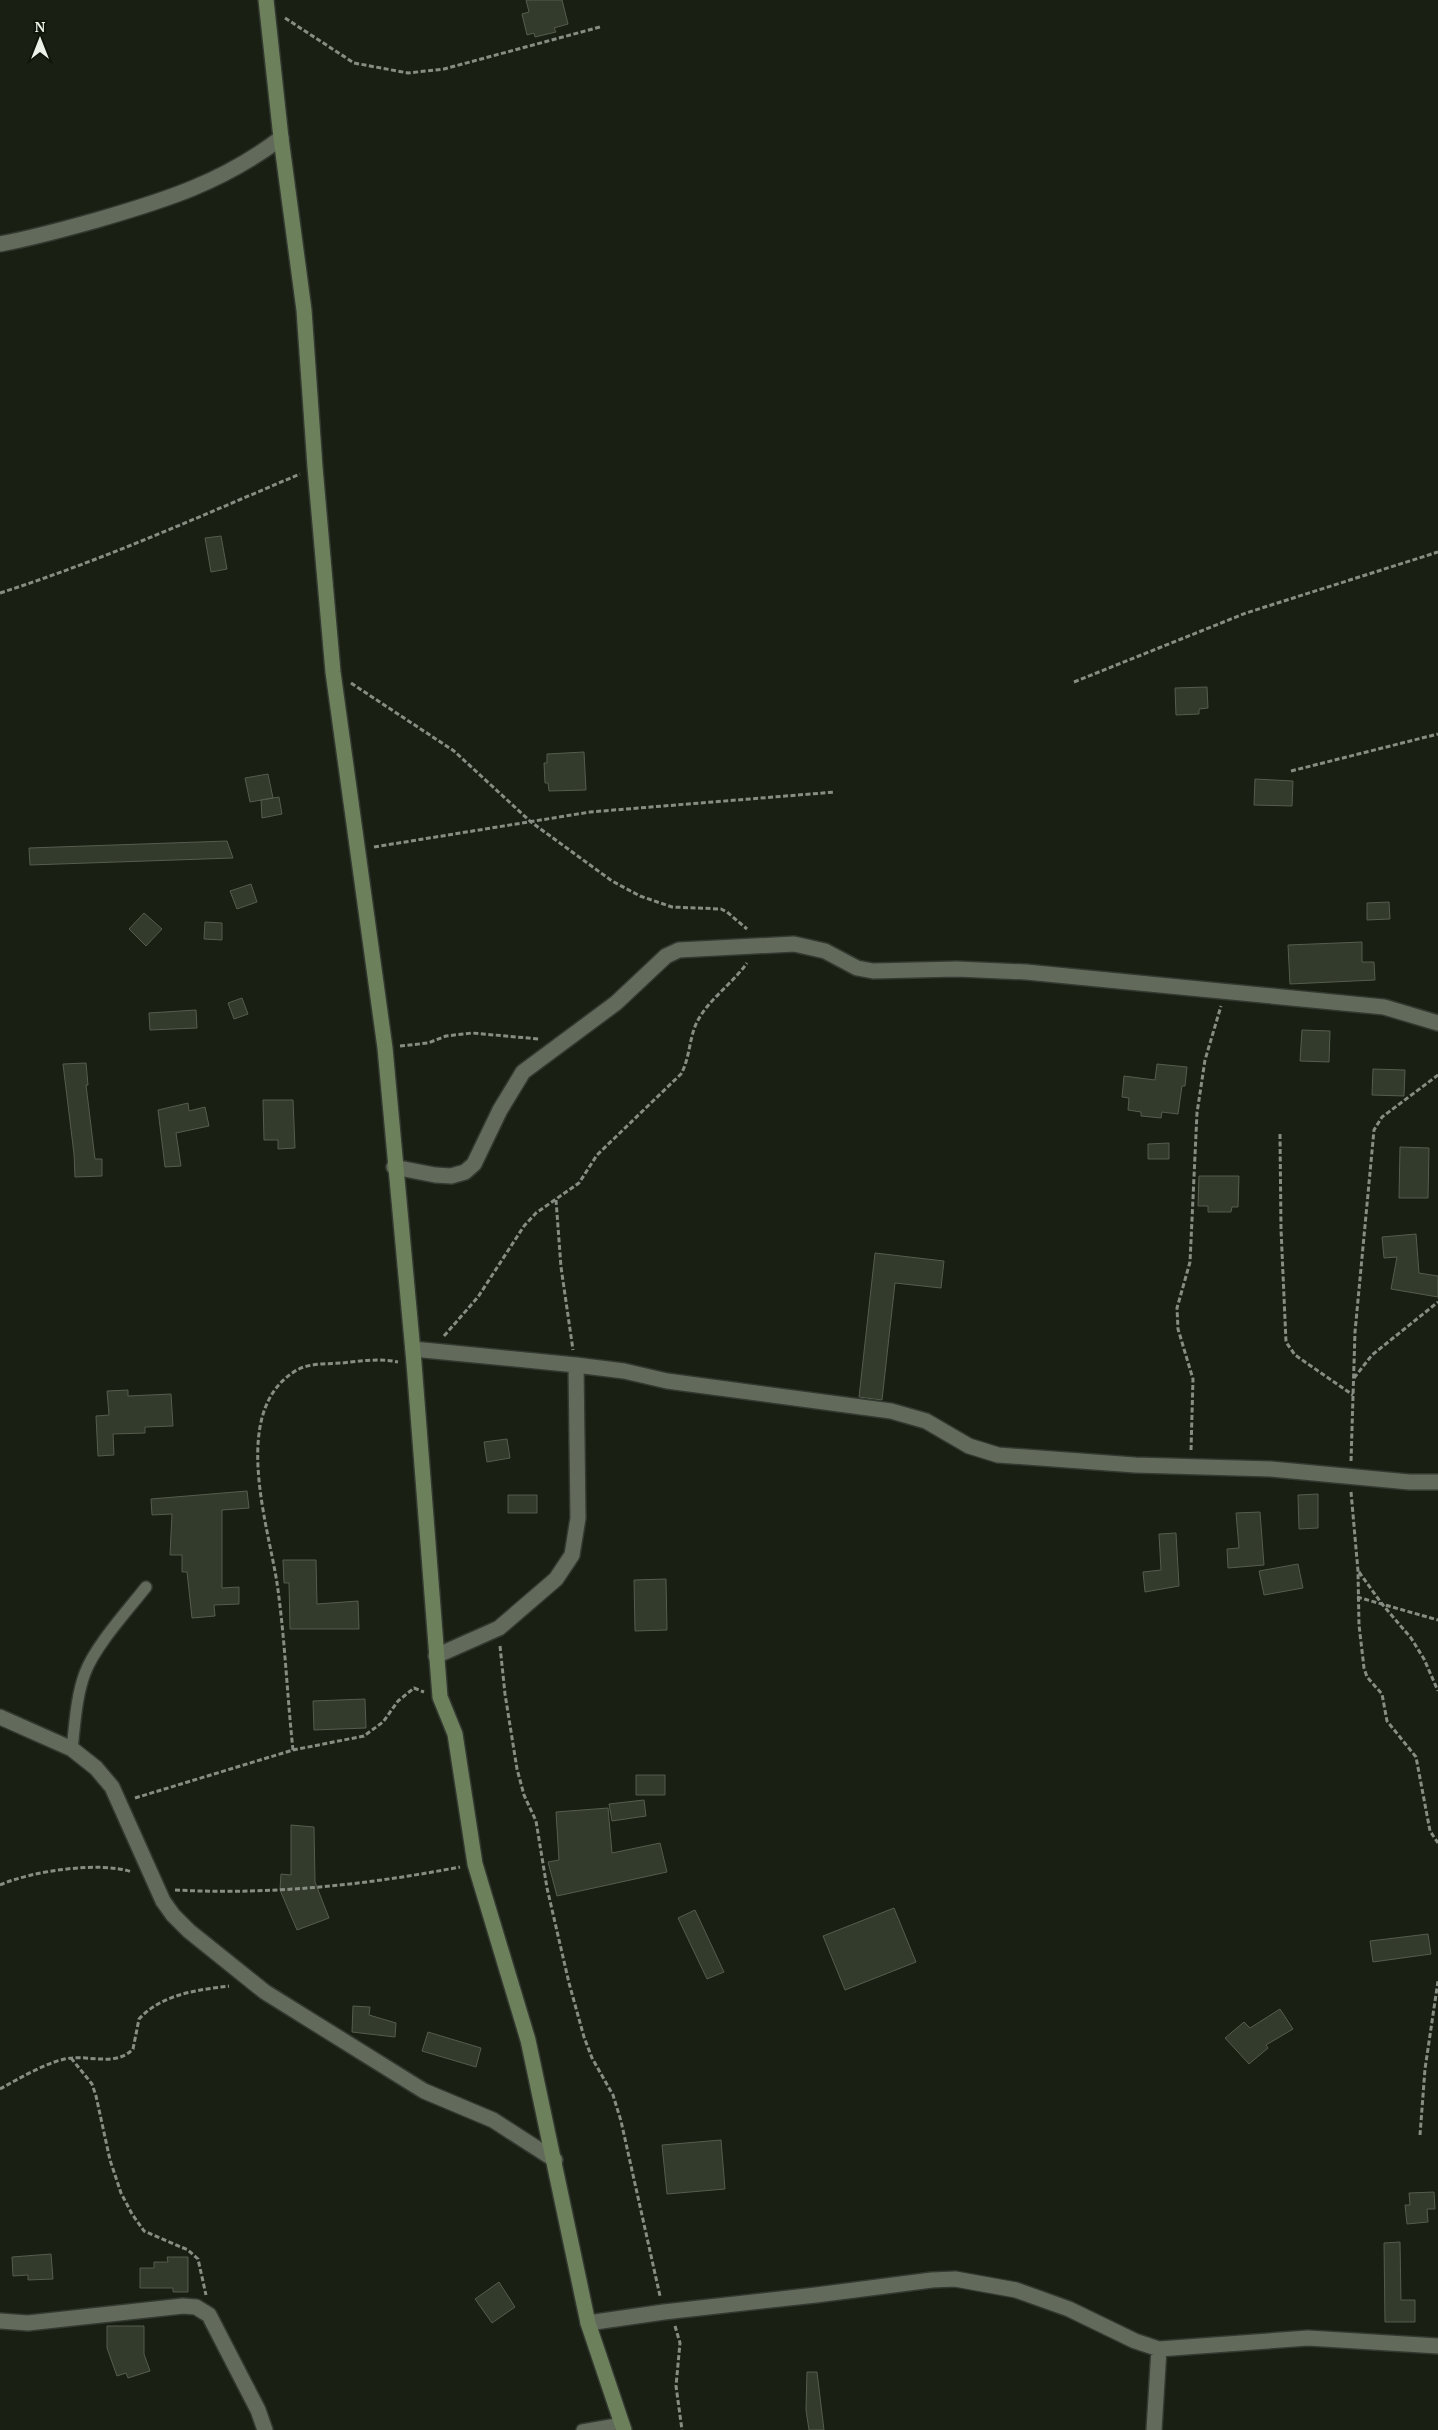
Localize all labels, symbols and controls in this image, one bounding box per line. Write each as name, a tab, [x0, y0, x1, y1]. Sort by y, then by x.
north arrow	[15, 15, 65, 65]
text: N	[35, 17, 46, 36]

